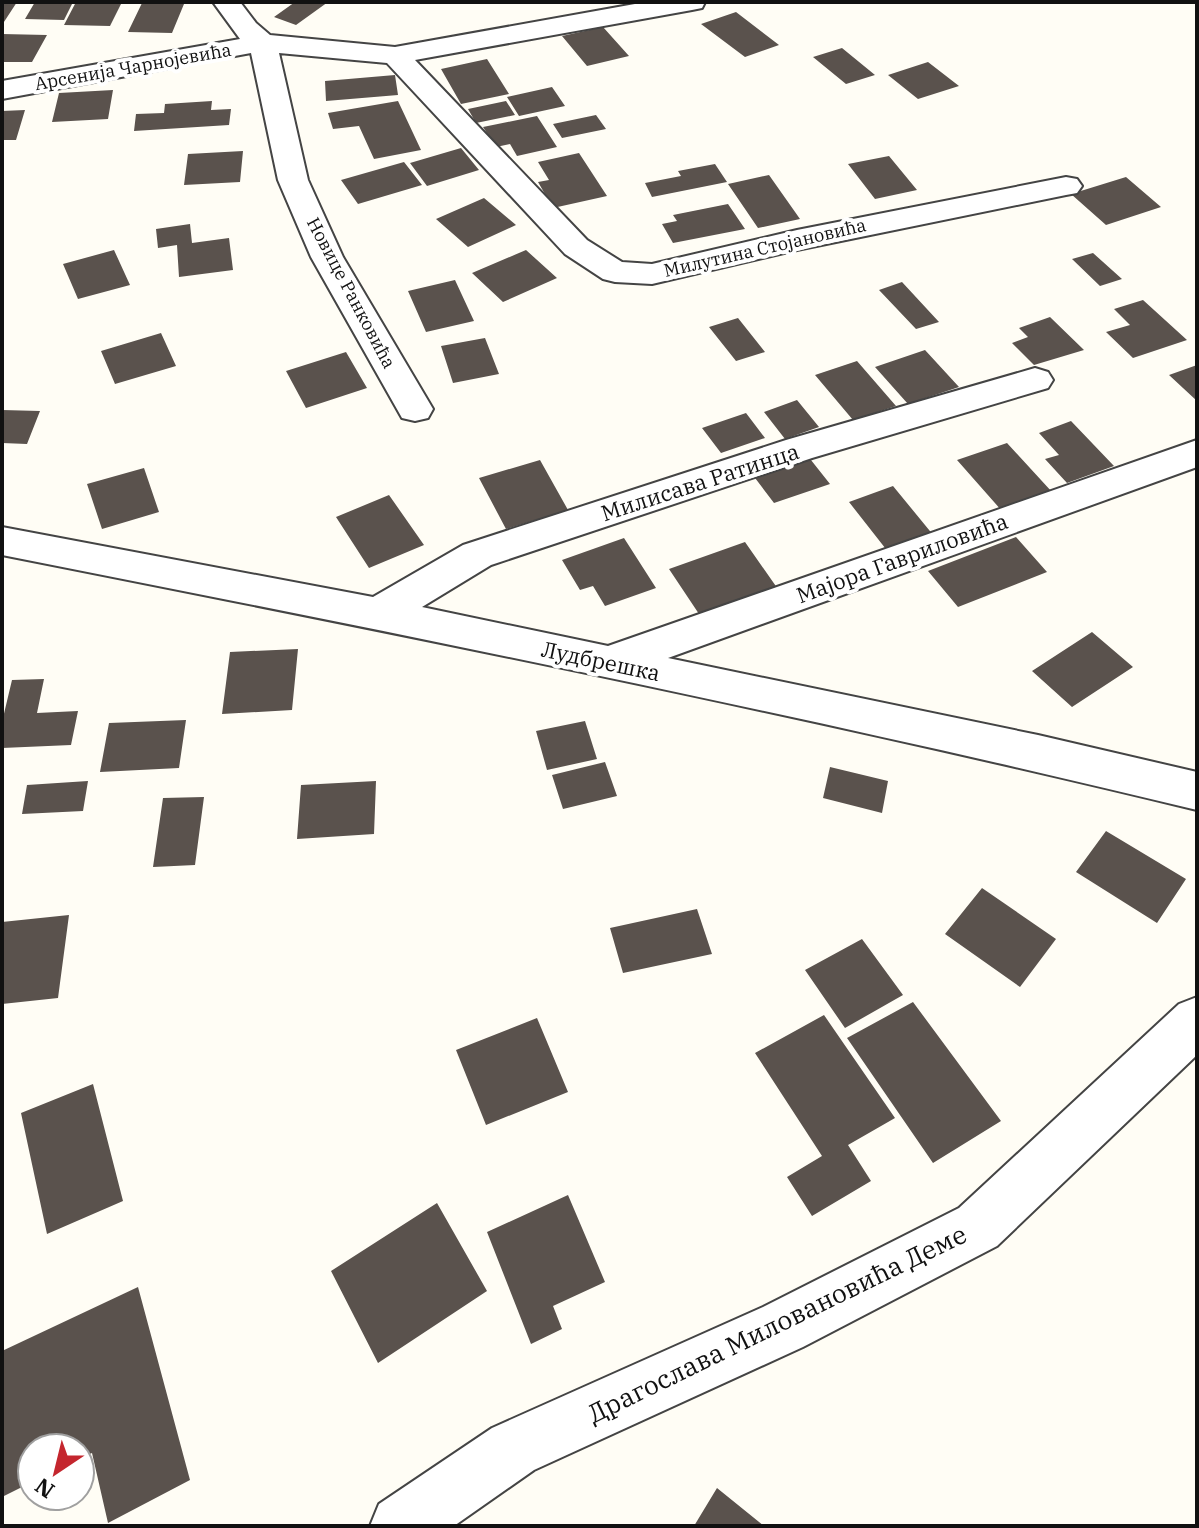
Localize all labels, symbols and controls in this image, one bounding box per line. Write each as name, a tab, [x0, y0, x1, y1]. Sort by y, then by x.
street label: Арсенија Чарнојевића	[33, 38, 233, 95]
street label: Новице Ранковића	[302, 213, 401, 372]
street label: Милутина Стојановића	[662, 213, 868, 282]
street label: Милисава Ратинца	[597, 436, 803, 527]
street label: Мајора Гавриловића	[792, 506, 1012, 609]
street label: Лудбрешка	[539, 634, 663, 687]
street label: Драгослава Миловановића Деме	[581, 1216, 972, 1430]
north arrow	[16, 1432, 96, 1512]
text: N	[29, 1472, 60, 1506]

